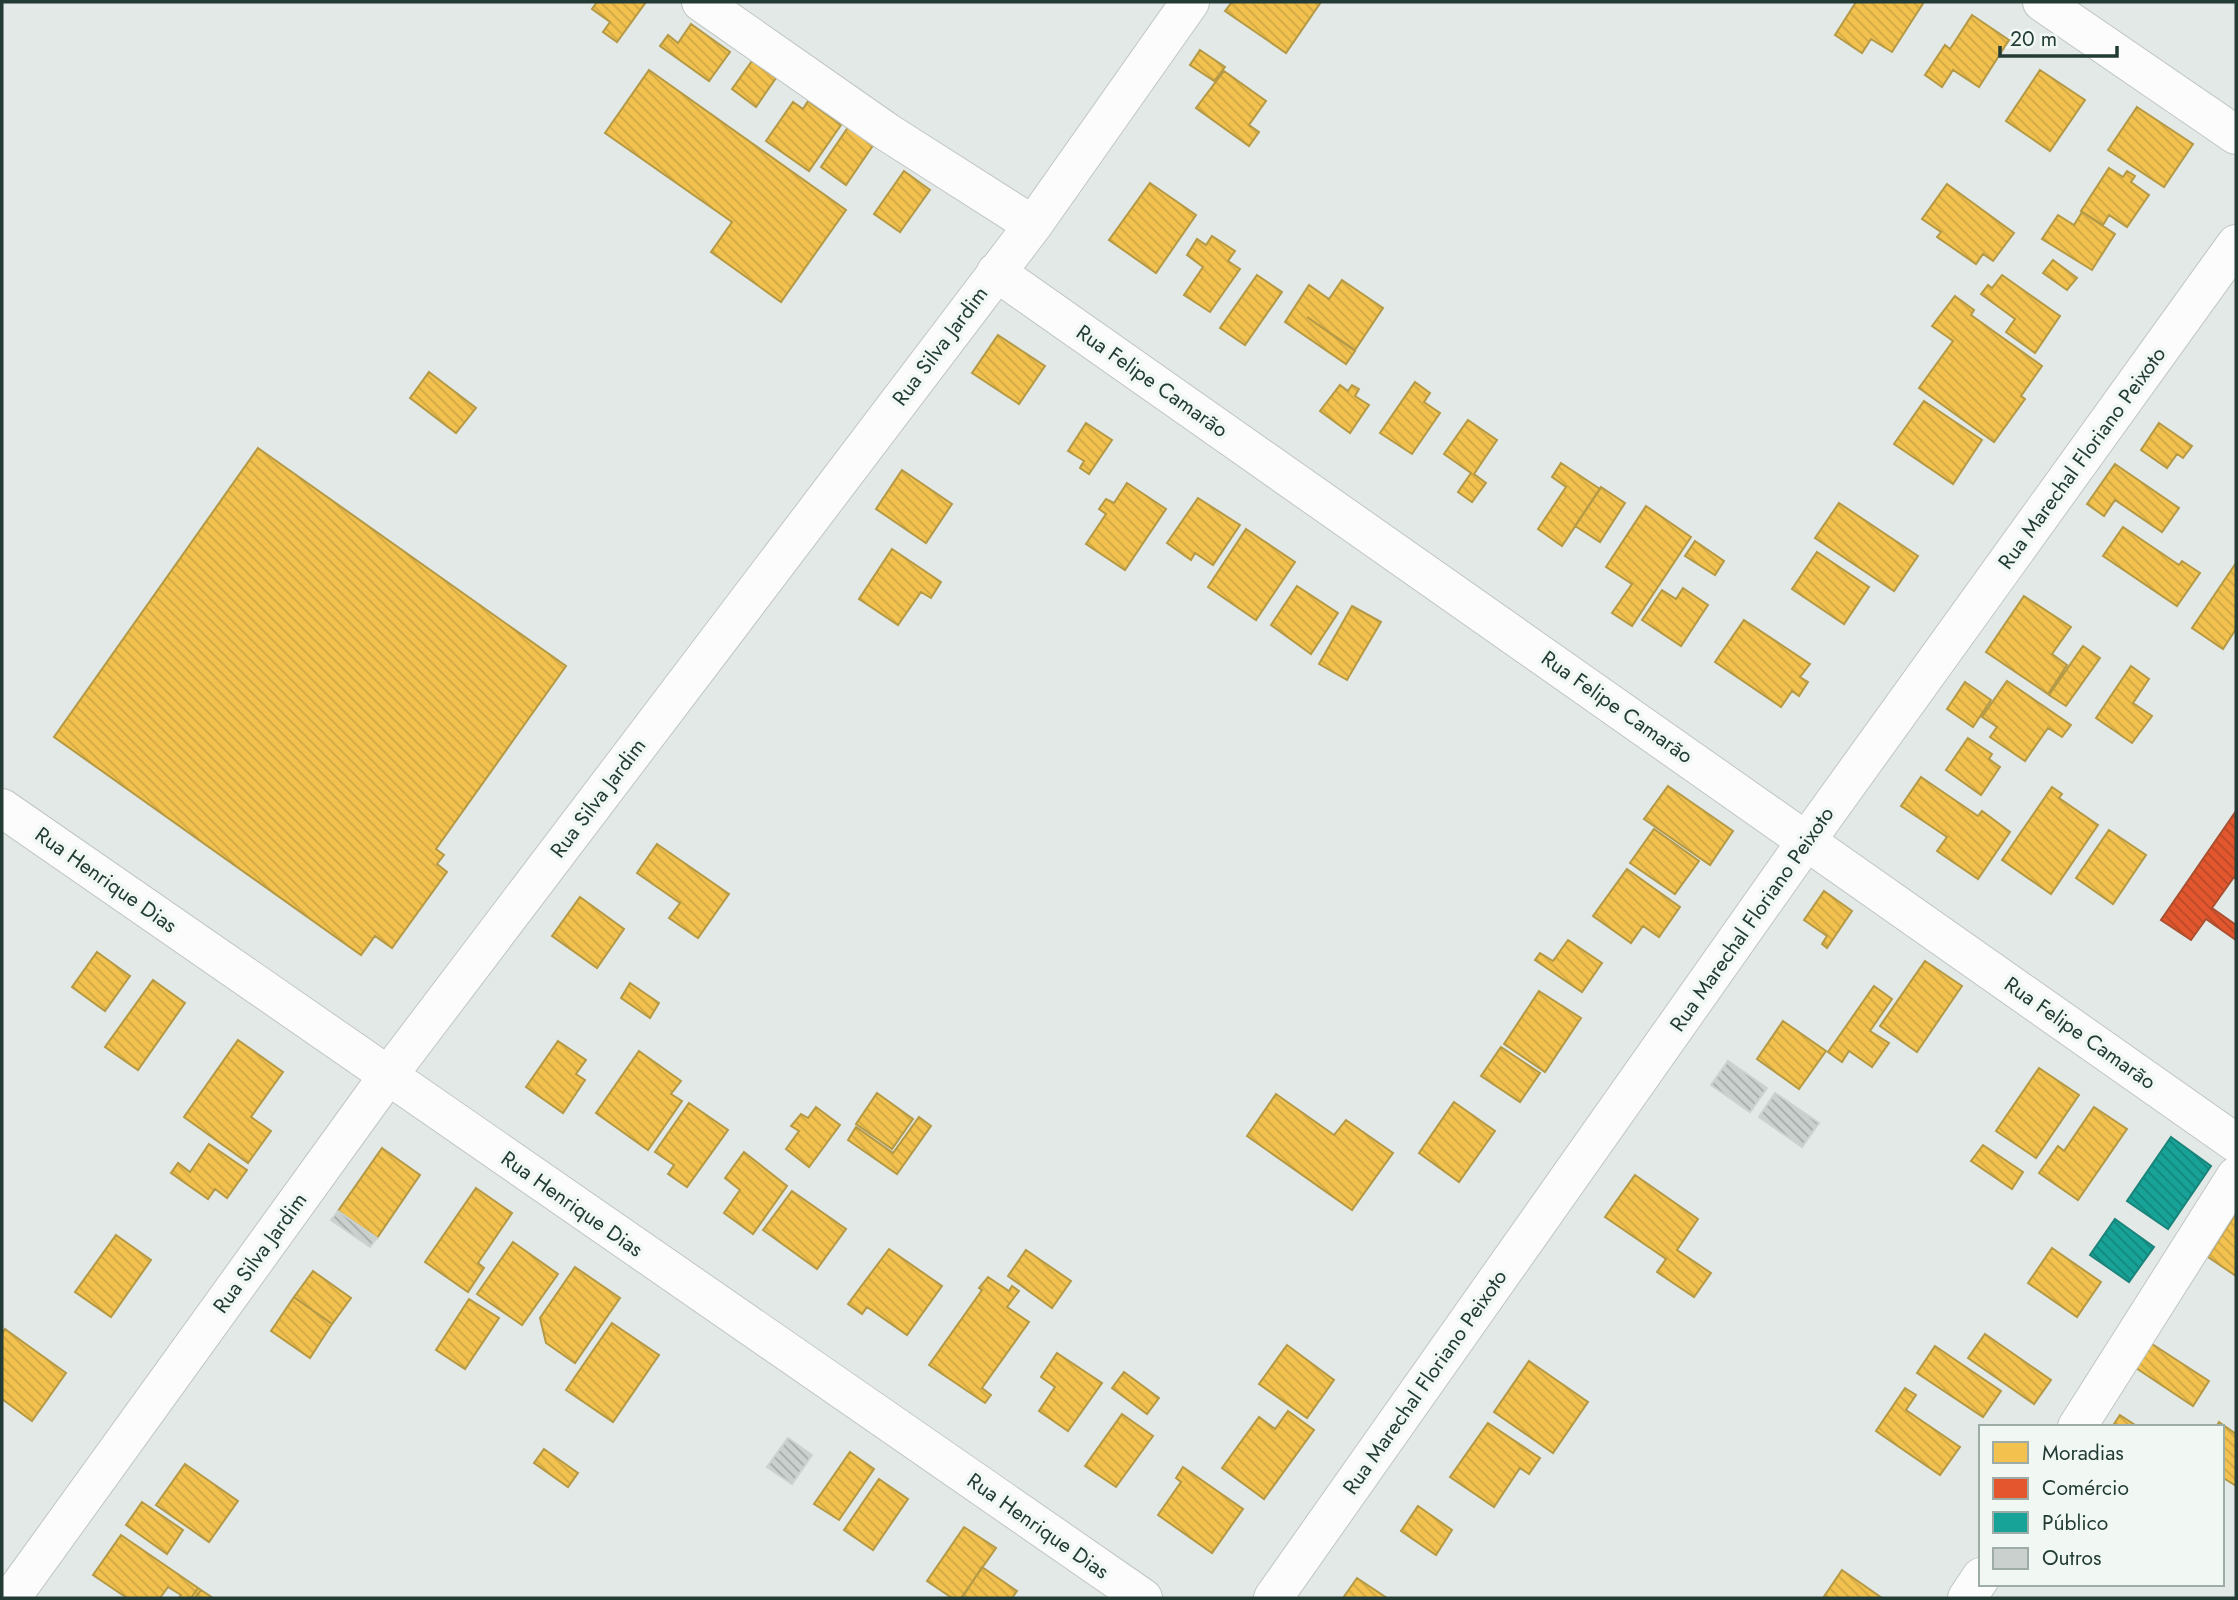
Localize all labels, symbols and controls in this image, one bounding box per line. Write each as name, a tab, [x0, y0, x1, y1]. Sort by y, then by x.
scale bar	[2000, 14, 2117, 58]
text: 20 m	[2010, 24, 2057, 54]
street label: Rua Silva Jardim	[885, 280, 995, 412]
street label: Rua Felipe Camarão	[1070, 317, 1234, 445]
street label: Rua Marechal Floriano Peixoto	[1991, 341, 2173, 575]
street label: Rua Felipe Camarão	[1535, 643, 1699, 771]
street label: Rua Silva Jardim	[543, 732, 653, 864]
street label: Rua Marechal Floriano Peixoto	[1663, 801, 1841, 1037]
street label: Rua Henrique Dias	[29, 820, 183, 940]
street label: Rua Felipe Camarão	[1998, 969, 2162, 1097]
street label: Rua Henrique Dias	[495, 1144, 649, 1264]
street label: Rua Silva Jardim	[206, 1186, 314, 1320]
street label: Rua Marechal Floriano Peixoto	[1336, 1264, 1514, 1500]
legend	[1979, 1425, 2224, 1586]
text: Moradias	[2042, 1438, 2124, 1468]
street label: Rua Henrique Dias	[961, 1466, 1115, 1586]
text: Comércio	[2042, 1473, 2129, 1503]
text: Público	[2042, 1508, 2108, 1538]
text: Outros	[2042, 1543, 2101, 1573]

